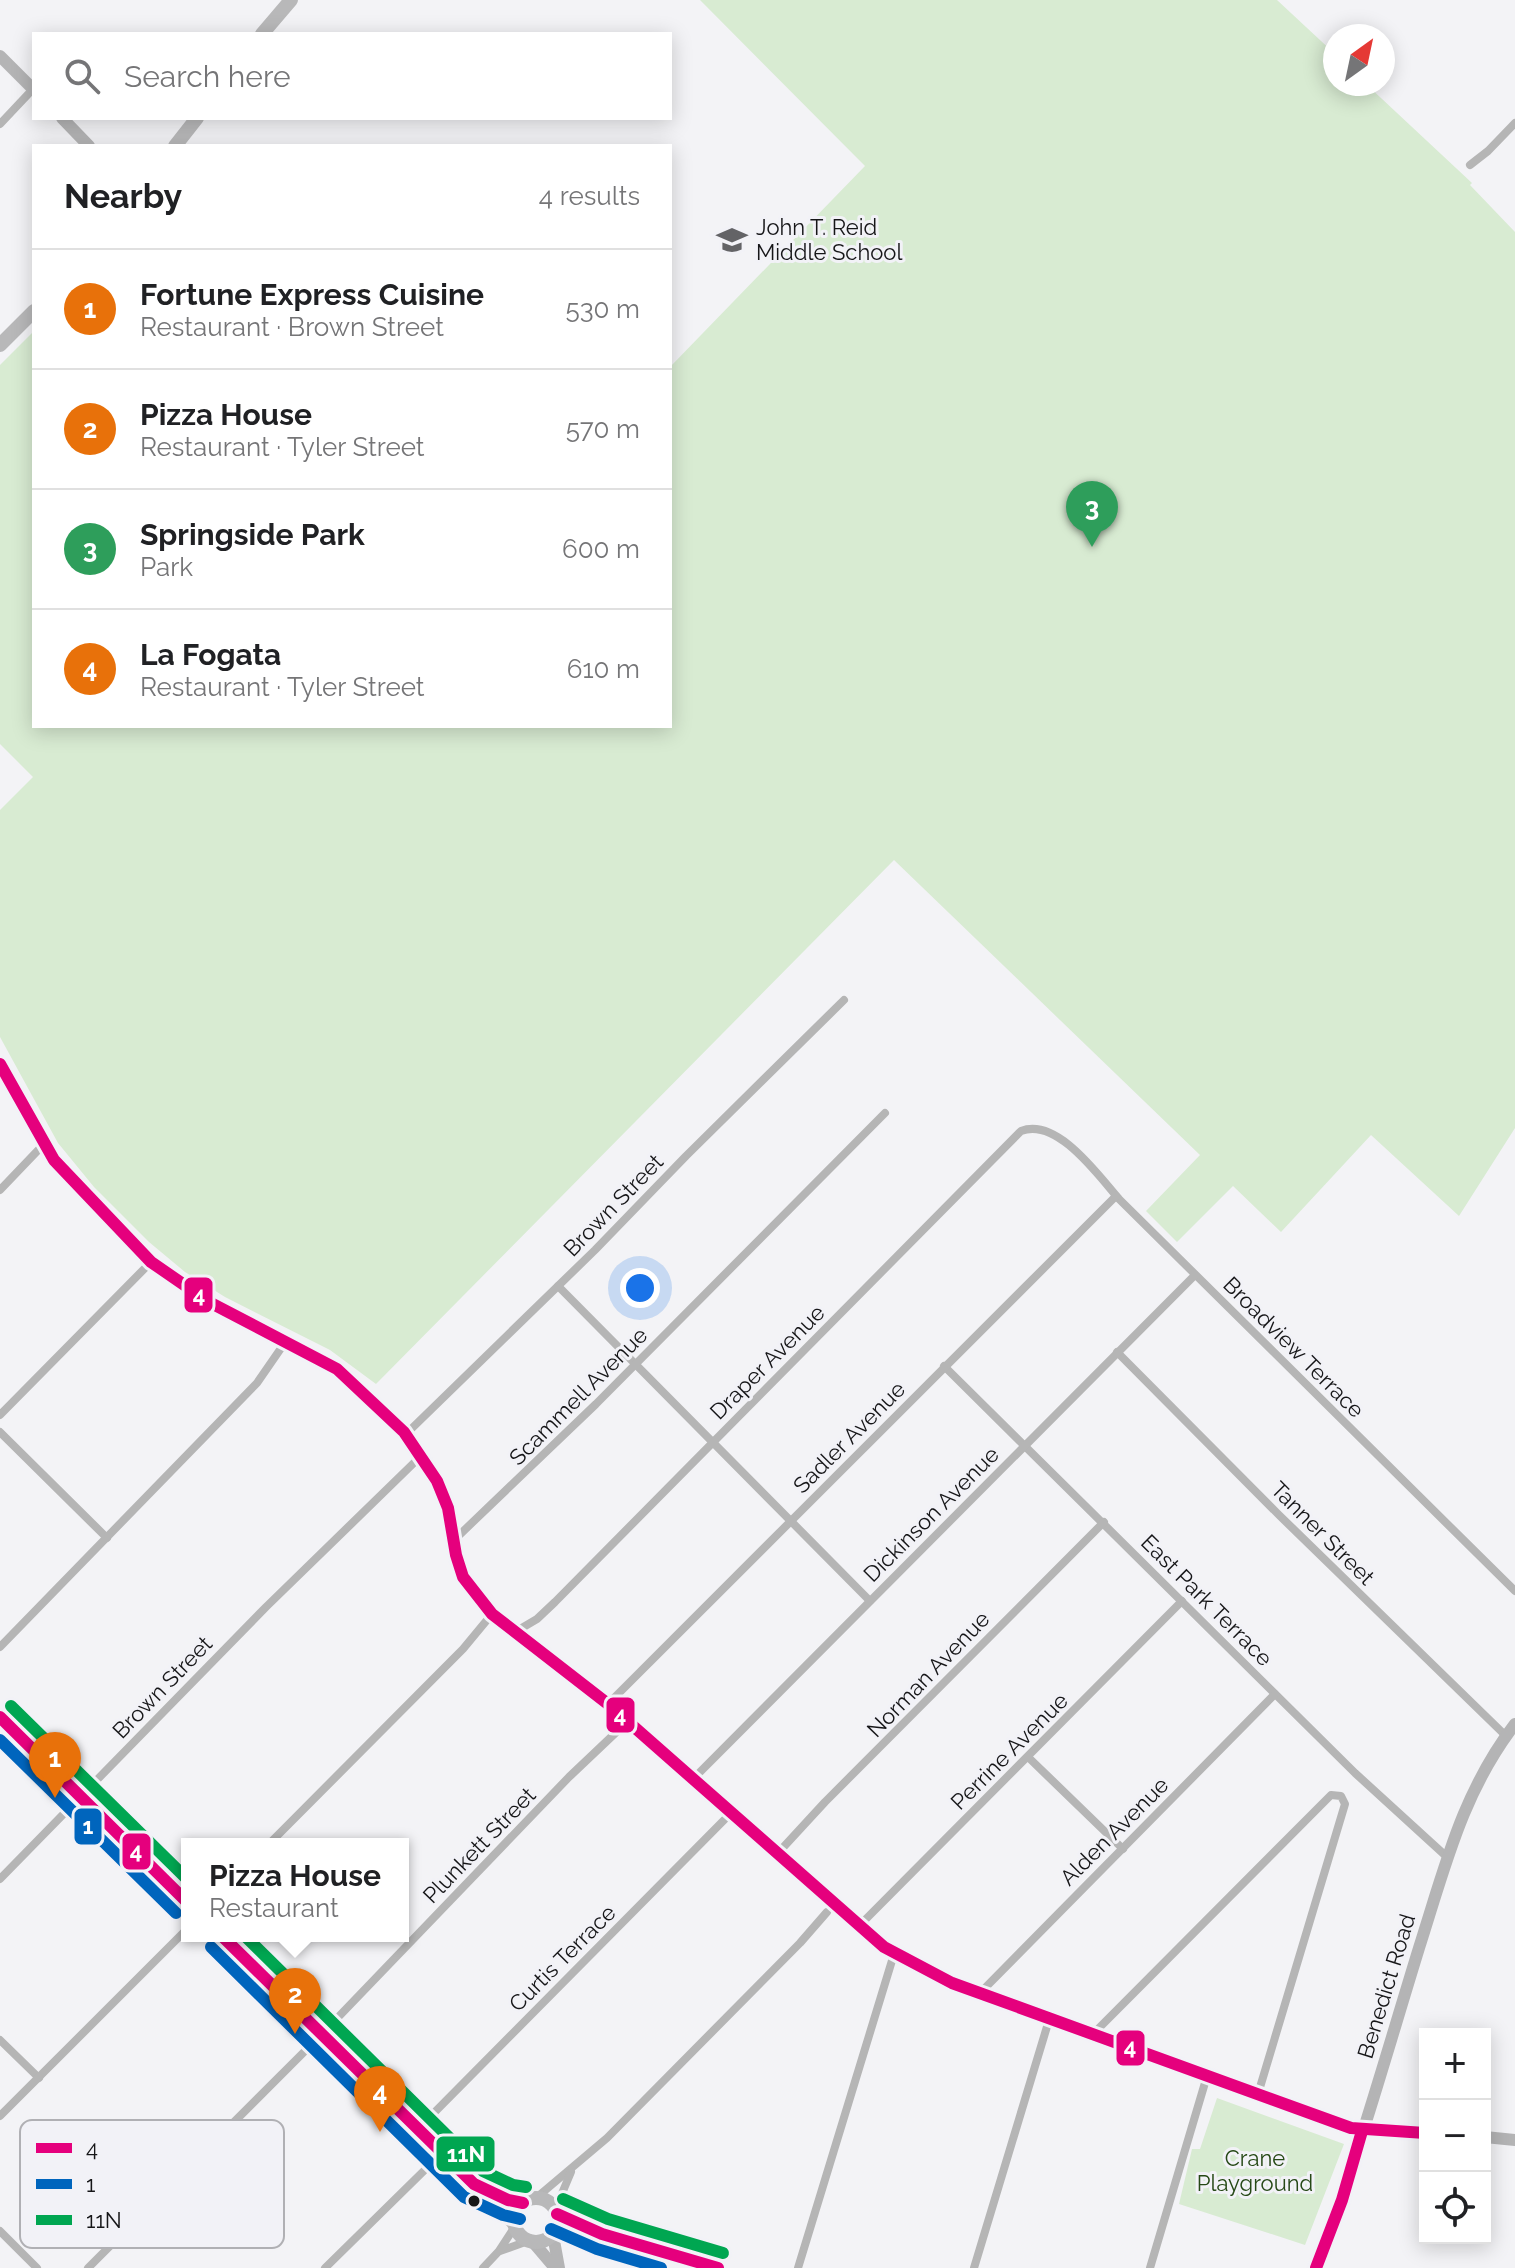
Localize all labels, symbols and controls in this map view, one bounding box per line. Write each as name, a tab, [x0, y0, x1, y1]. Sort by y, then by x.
north arrow	[1323, 24, 1395, 96]
search box	[32, 32, 672, 120]
icon: search	[60, 54, 104, 98]
text: Search here	[124, 59, 291, 94]
text: Nearby	[64, 176, 182, 216]
text: 4 results	[539, 181, 640, 211]
place label: John T. Reid Middle School	[756, 214, 902, 265]
school or university icon: John T. Reid Middle School	[715, 223, 749, 257]
text: Fortune Express Cuisine	[140, 277, 484, 312]
text: 1	[84, 294, 96, 324]
text: 530 m	[566, 294, 640, 324]
text: Restaurant · Brown Street	[140, 312, 444, 342]
text: Pizza House	[140, 397, 312, 432]
text: 2	[83, 414, 97, 444]
text: 570 m	[566, 414, 640, 444]
text: Restaurant · Tyler Street	[140, 432, 425, 462]
pin: 3	[1066, 481, 1118, 547]
text: Springside Park	[140, 517, 365, 552]
text: 3	[83, 534, 97, 564]
text: 600 m	[562, 534, 640, 564]
text: Park	[140, 552, 193, 582]
text: La Fogata	[140, 637, 281, 672]
text: 4	[83, 654, 97, 684]
text: 610 m	[567, 654, 640, 684]
text: Restaurant · Tyler Street	[140, 672, 425, 702]
street label: Brown Street	[558, 1148, 669, 1262]
your location	[620, 1268, 660, 1308]
street label: Broadview Terrace	[1218, 1271, 1370, 1423]
line badge: 4	[183, 1276, 214, 1314]
text: 4	[193, 1282, 205, 1308]
street label: Draper Avenue	[704, 1299, 830, 1425]
street label: Scammell Avenue	[504, 1322, 652, 1470]
street label: Sadler Avenue	[788, 1376, 910, 1498]
street label: Dickinson Avenue	[858, 1441, 1004, 1587]
street label: Tanner Street	[1266, 1476, 1381, 1591]
street label: East Park Terrace	[1136, 1529, 1278, 1671]
street label: Norman Avenue	[861, 1606, 995, 1742]
street label: Brown Street	[107, 1630, 218, 1744]
street label: Perrine Avenue	[945, 1687, 1073, 1815]
line badge: 4	[605, 1696, 636, 1734]
text: 4	[614, 1702, 626, 1728]
pin: 1	[29, 1732, 81, 1798]
street label: Alden Avenue	[1054, 1771, 1174, 1891]
street label: Plunkett Street	[417, 1781, 541, 1908]
line badge: 1	[73, 1807, 103, 1846]
text: 1	[83, 1813, 94, 1839]
line badge: 4	[121, 1832, 152, 1871]
text: 4	[130, 1838, 142, 1864]
popup	[181, 1838, 409, 1942]
text: Pizza House	[209, 1858, 381, 1893]
text: Restaurant	[209, 1893, 339, 1923]
street label: Curtis Terrace	[503, 1899, 621, 2017]
street label: Benedict Road	[1352, 1911, 1420, 2061]
pin: 2	[269, 1968, 321, 2034]
map controls	[1419, 2028, 1491, 2244]
button: +	[1419, 2028, 1491, 2100]
line badge: 4	[1115, 2029, 1146, 2067]
text: 4	[1124, 2034, 1136, 2060]
pin: 4	[354, 2066, 406, 2132]
button: −	[1419, 2100, 1491, 2172]
legend	[20, 2120, 284, 2248]
text: 4	[86, 2135, 98, 2161]
line badge: 11N	[435, 2135, 496, 2173]
text: 11N	[447, 2141, 485, 2167]
park label: Crane Playground	[1197, 2145, 1313, 2196]
text: 1	[86, 2171, 95, 2197]
button: locate	[1419, 2172, 1491, 2244]
unlabelled marker	[466, 2193, 482, 2209]
text: 11N	[86, 2207, 122, 2233]

